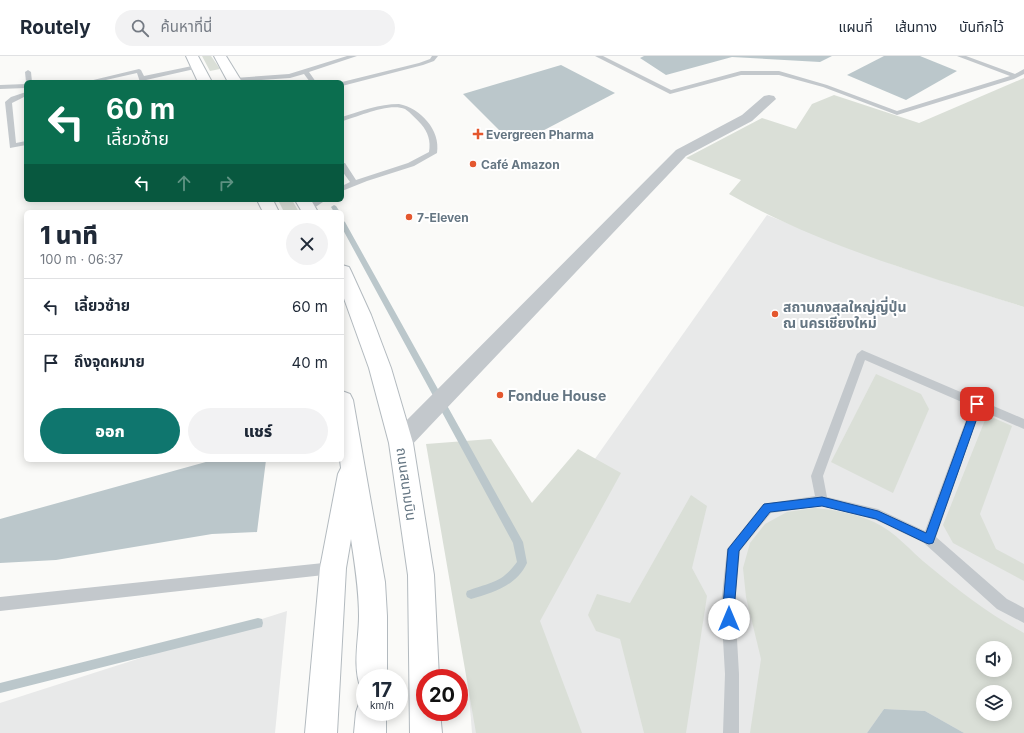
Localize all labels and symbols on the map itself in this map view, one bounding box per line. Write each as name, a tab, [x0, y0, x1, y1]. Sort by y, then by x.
place label: Evergreen Pharma	[486, 127, 594, 142]
marker: Evergreen Pharma	[473, 129, 483, 139]
place label: Café Amazon	[481, 157, 560, 172]
marker: Café Amazon	[468, 159, 478, 169]
place label: 7-Eleven	[417, 210, 469, 225]
marker: 7-Eleven	[404, 212, 414, 222]
place label: สถานกงสุลใหญ่ญี่ปุ่น ณ นครเชียงใหม่	[783, 296, 906, 331]
marker: สถานกงสุลใหญ่ญี่ปุ่น ณ นครเชียงใหม่	[770, 309, 780, 319]
place label: Fondue House	[508, 387, 606, 404]
pin	[960, 387, 994, 421]
marker: Fondue House	[495, 390, 505, 400]
street label: ถนนสนามบิน	[393, 446, 421, 522]
position arrow	[708, 598, 750, 640]
speed limit sign: 20	[416, 669, 468, 721]

